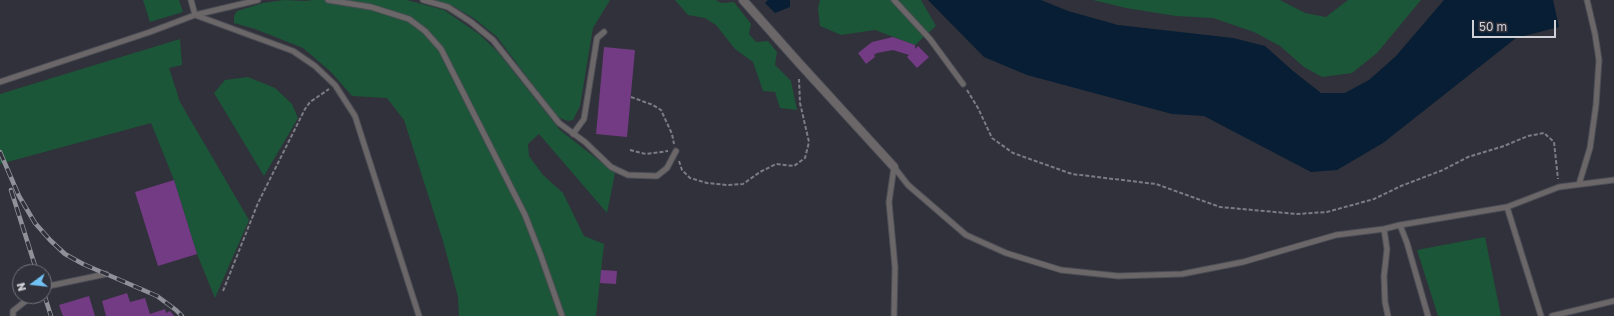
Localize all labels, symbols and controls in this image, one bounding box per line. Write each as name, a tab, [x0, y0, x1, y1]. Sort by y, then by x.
scale bar	[1474, 12, 1558, 38]
text: 50 m	[1479, 19, 1507, 34]
north arrow	[12, 264, 52, 304]
text: N	[14, 281, 28, 293]

